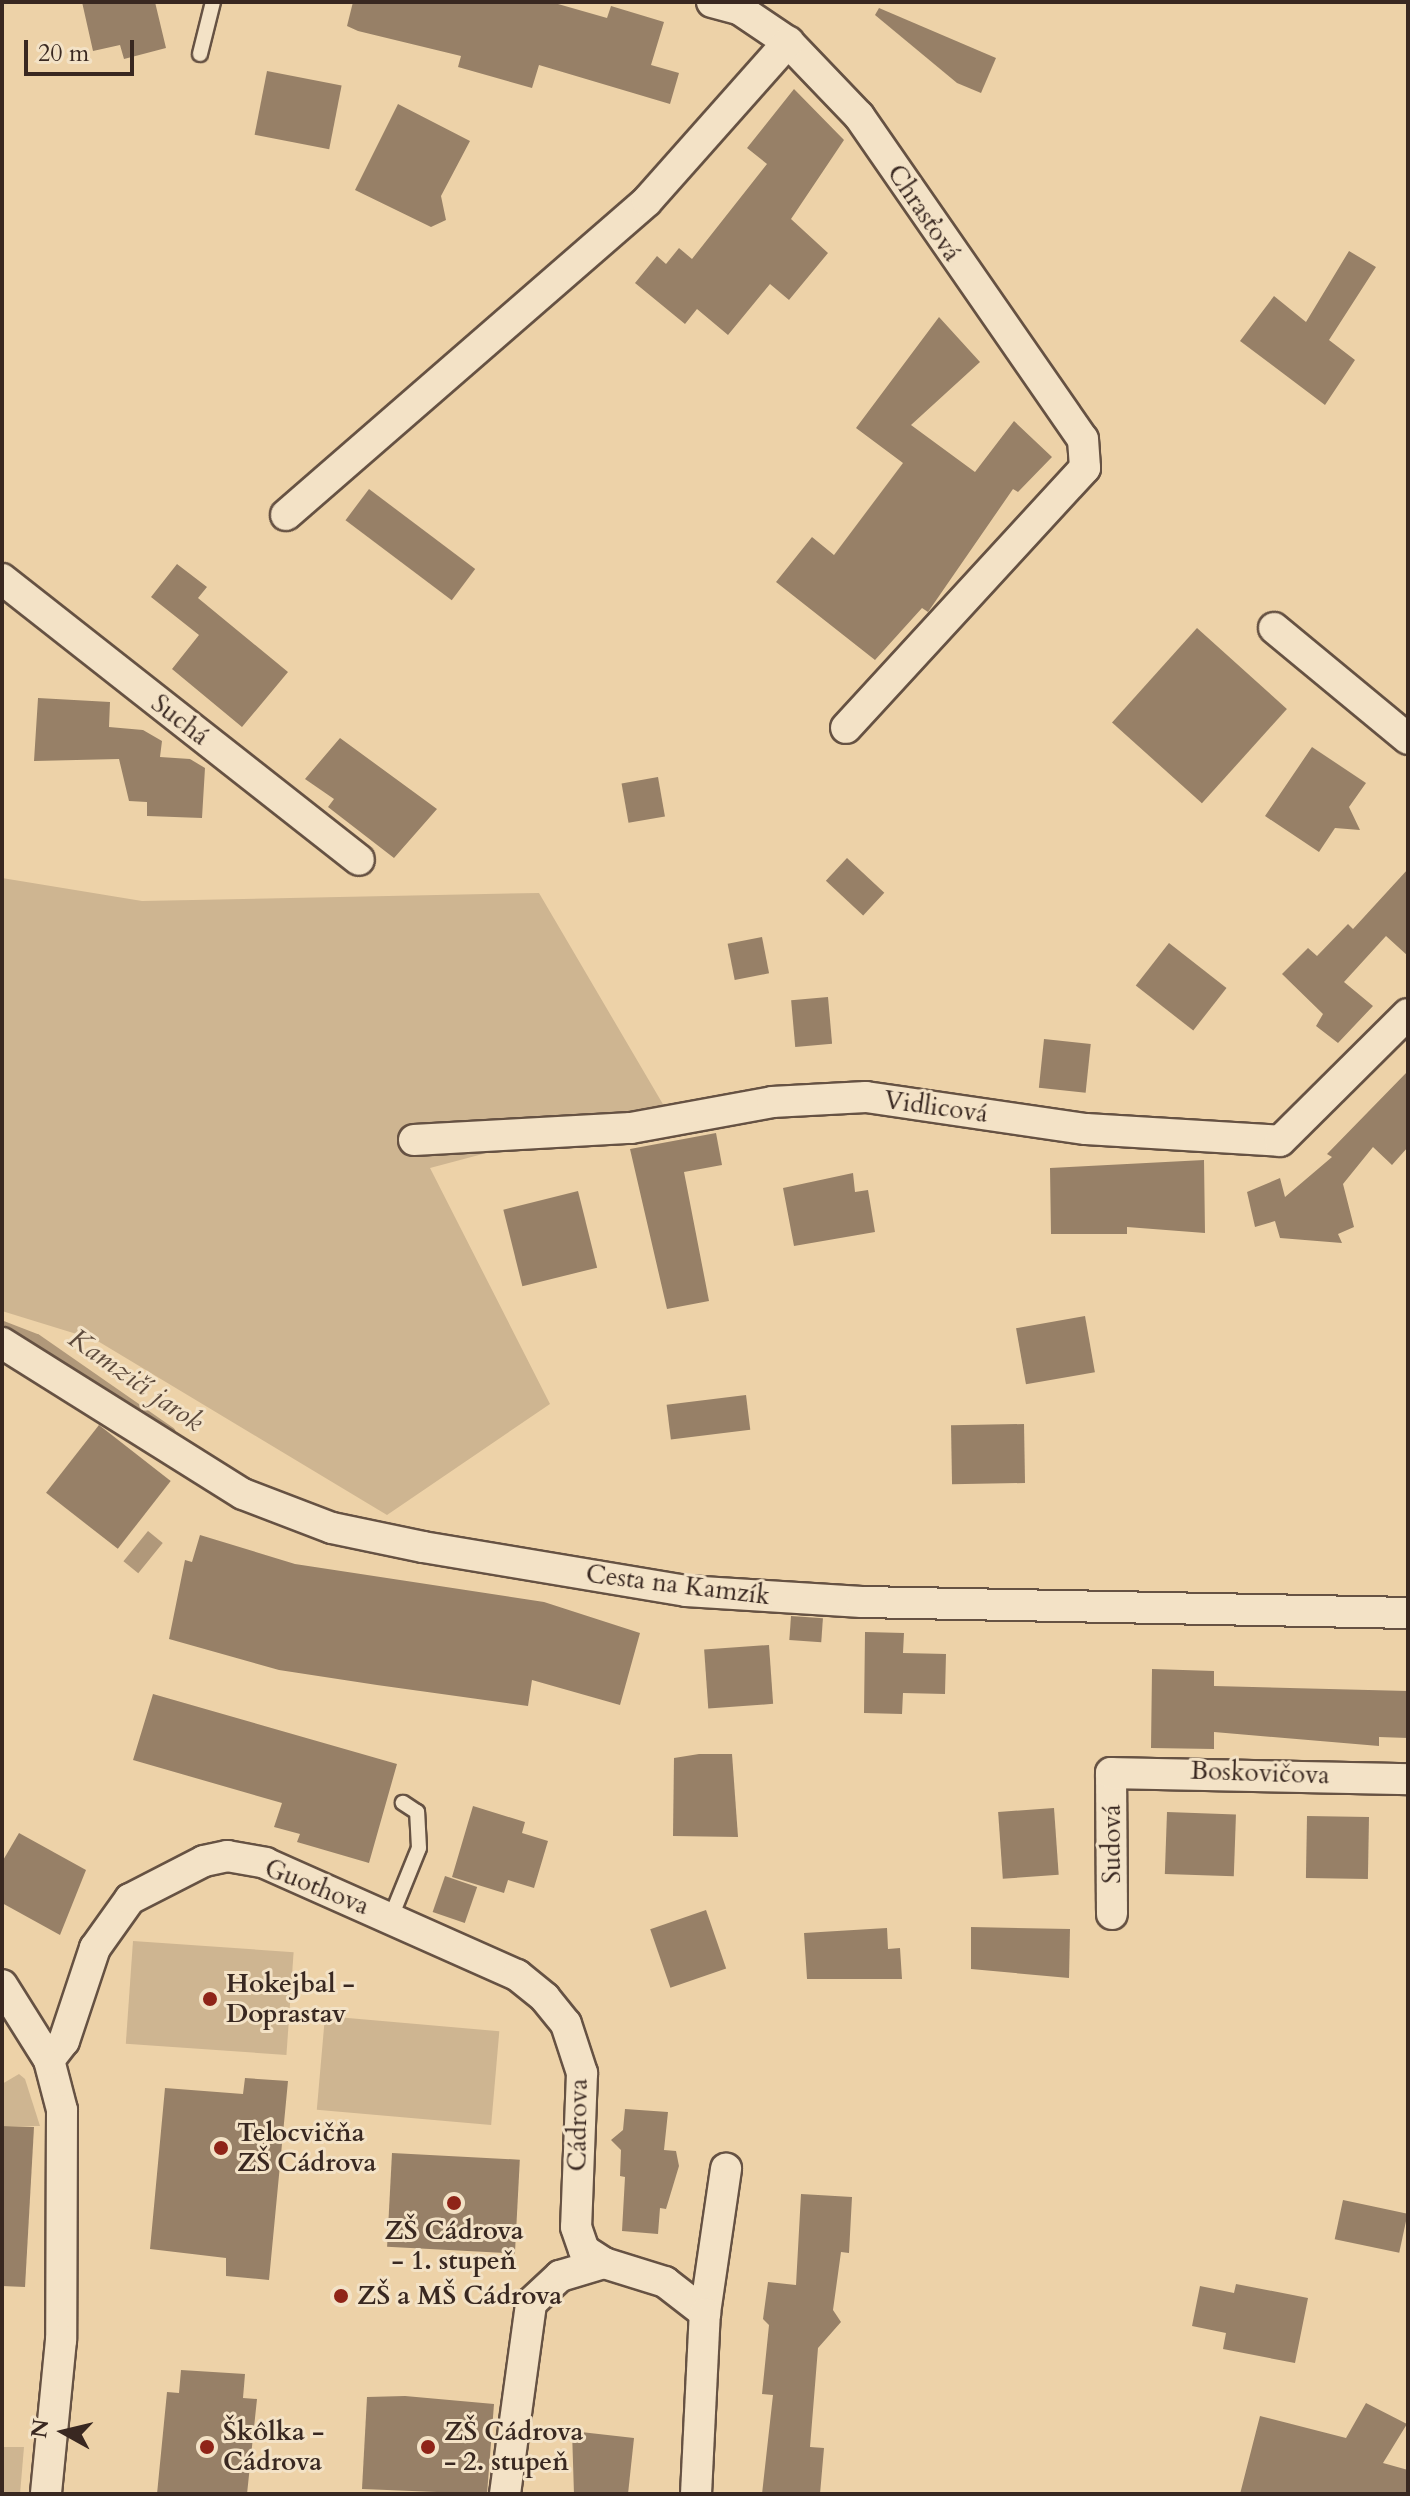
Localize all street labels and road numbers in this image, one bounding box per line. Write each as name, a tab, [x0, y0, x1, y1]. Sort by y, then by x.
street label: Chrasťová	[880, 159, 968, 267]
street label: Suchá	[145, 688, 215, 752]
street label: Vidlicová	[882, 1084, 990, 1130]
street label: Cesta na Kamzík	[584, 1558, 772, 1612]
street label: Boskovičova	[1190, 1755, 1330, 1791]
street label: Sudová	[1096, 1804, 1128, 1884]
street label: Guothova	[260, 1852, 374, 1922]
street label: Cádrova	[562, 2078, 594, 2172]

